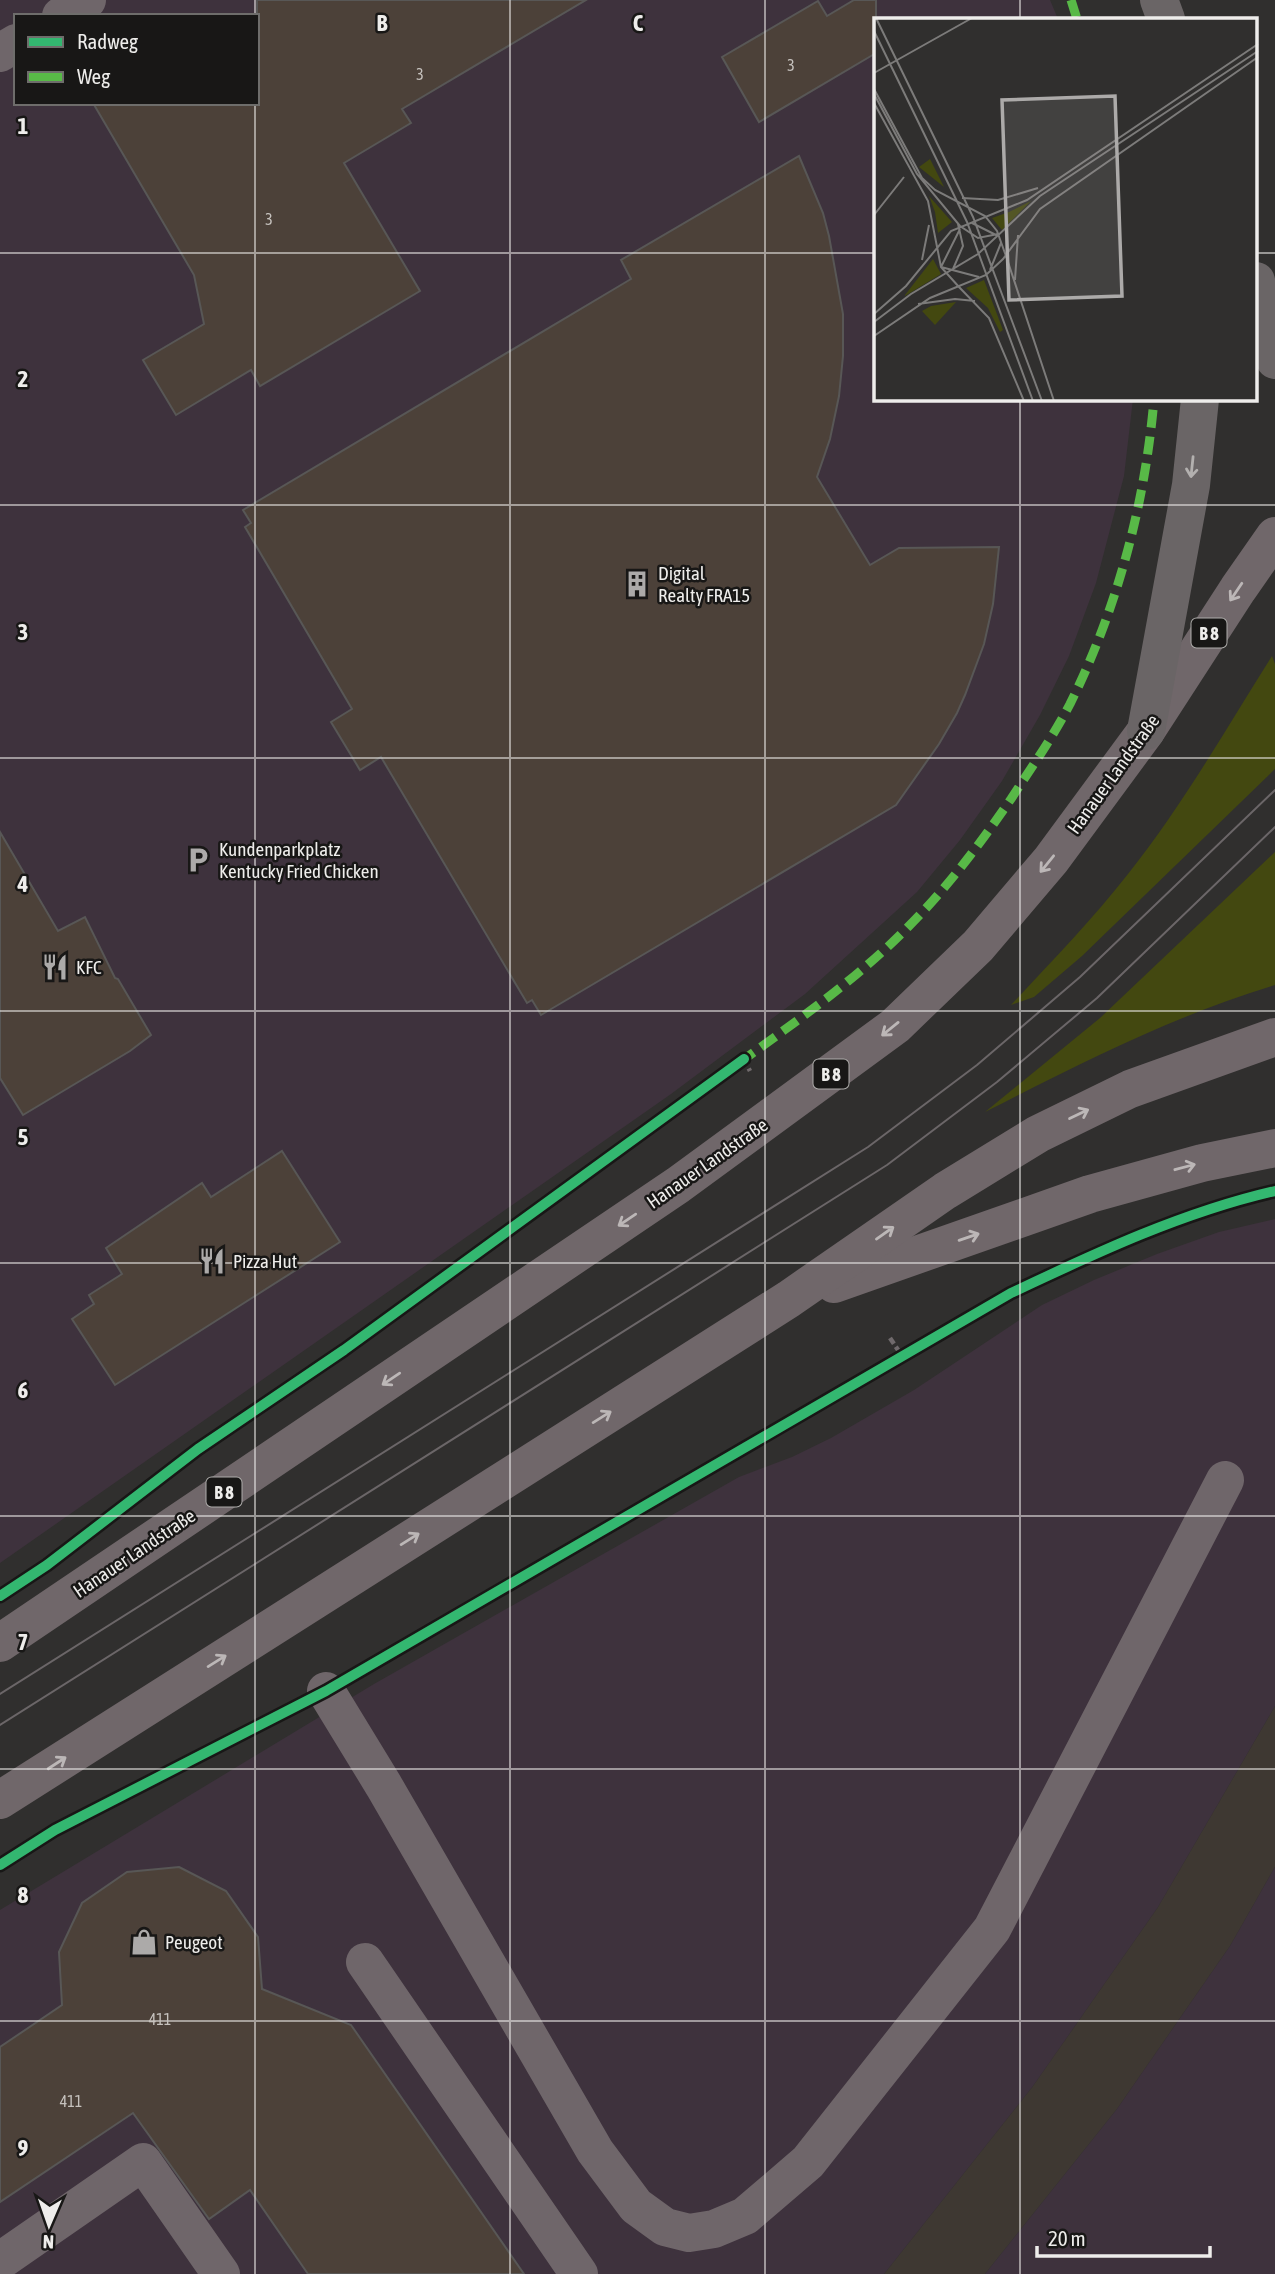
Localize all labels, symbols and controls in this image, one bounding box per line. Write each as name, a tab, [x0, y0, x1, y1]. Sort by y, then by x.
text: B	[377, 10, 388, 36]
text: C	[633, 10, 644, 36]
legend	[14, 14, 259, 105]
inset map	[874, 18, 1258, 401]
text: Radweg	[77, 29, 138, 53]
house number: 3	[787, 56, 795, 74]
text: Weg	[77, 64, 110, 88]
house number: 3	[416, 65, 424, 83]
text: 1	[18, 113, 29, 139]
house number: 3	[265, 210, 273, 228]
text: 2	[18, 366, 28, 392]
one-way arrow	[1186, 455, 1199, 478]
place label: Digital Realty FRA15	[658, 562, 750, 606]
building icon: Digital Realty FRA15	[622, 569, 652, 599]
one-way arrow	[1229, 582, 1243, 602]
road number: B 8	[1192, 618, 1226, 648]
text: 3	[18, 619, 28, 645]
street label: Hanauer Landstraße	[1062, 710, 1164, 838]
place label: Kundenparkplatz Kentucky Fried Chicken	[219, 838, 379, 882]
parking icon: Kundenparkplatz Kentucky Fried Chicken	[183, 845, 213, 875]
one-way arrow	[1039, 855, 1055, 873]
text: 4	[17, 871, 29, 897]
restaurant icon: KFC	[40, 952, 70, 982]
place label: KFC	[76, 956, 102, 978]
one-way arrow	[882, 1021, 900, 1037]
road number: B 8	[814, 1059, 848, 1088]
one-way arrow	[1068, 1107, 1089, 1120]
street label: Hanauer Landstraße	[642, 1113, 772, 1213]
text: 5	[18, 1124, 29, 1150]
one-way arrow	[1173, 1160, 1196, 1173]
one-way arrow	[618, 1212, 637, 1227]
one-way arrow	[875, 1226, 894, 1240]
one-way arrow	[958, 1230, 980, 1243]
restaurant icon: Pizza Hut	[197, 1246, 227, 1276]
place label: Pizza Hut	[233, 1250, 297, 1272]
one-way arrow	[382, 1372, 401, 1386]
text: 6	[18, 1377, 29, 1403]
one-way arrow	[591, 1410, 611, 1424]
road number: B 8	[206, 1478, 242, 1506]
street label: Hanauer Landstraße	[69, 1504, 199, 1602]
one-way arrow	[399, 1532, 419, 1546]
text: 7	[18, 1629, 28, 1655]
one-way arrow	[207, 1653, 227, 1667]
one-way arrow	[47, 1756, 67, 1770]
text: 8	[18, 1882, 29, 1908]
shop icon: Peugeot	[129, 1927, 159, 1957]
place label: Peugeot	[165, 1931, 223, 1953]
house number: 411	[149, 2010, 171, 2028]
house number: 411	[60, 2092, 82, 2110]
text: 9	[18, 2135, 29, 2161]
north arrow	[14, 2190, 84, 2260]
scale bar	[1037, 2214, 1210, 2258]
text: 20 m	[1048, 2226, 1086, 2250]
text: N	[42, 2231, 54, 2253]

